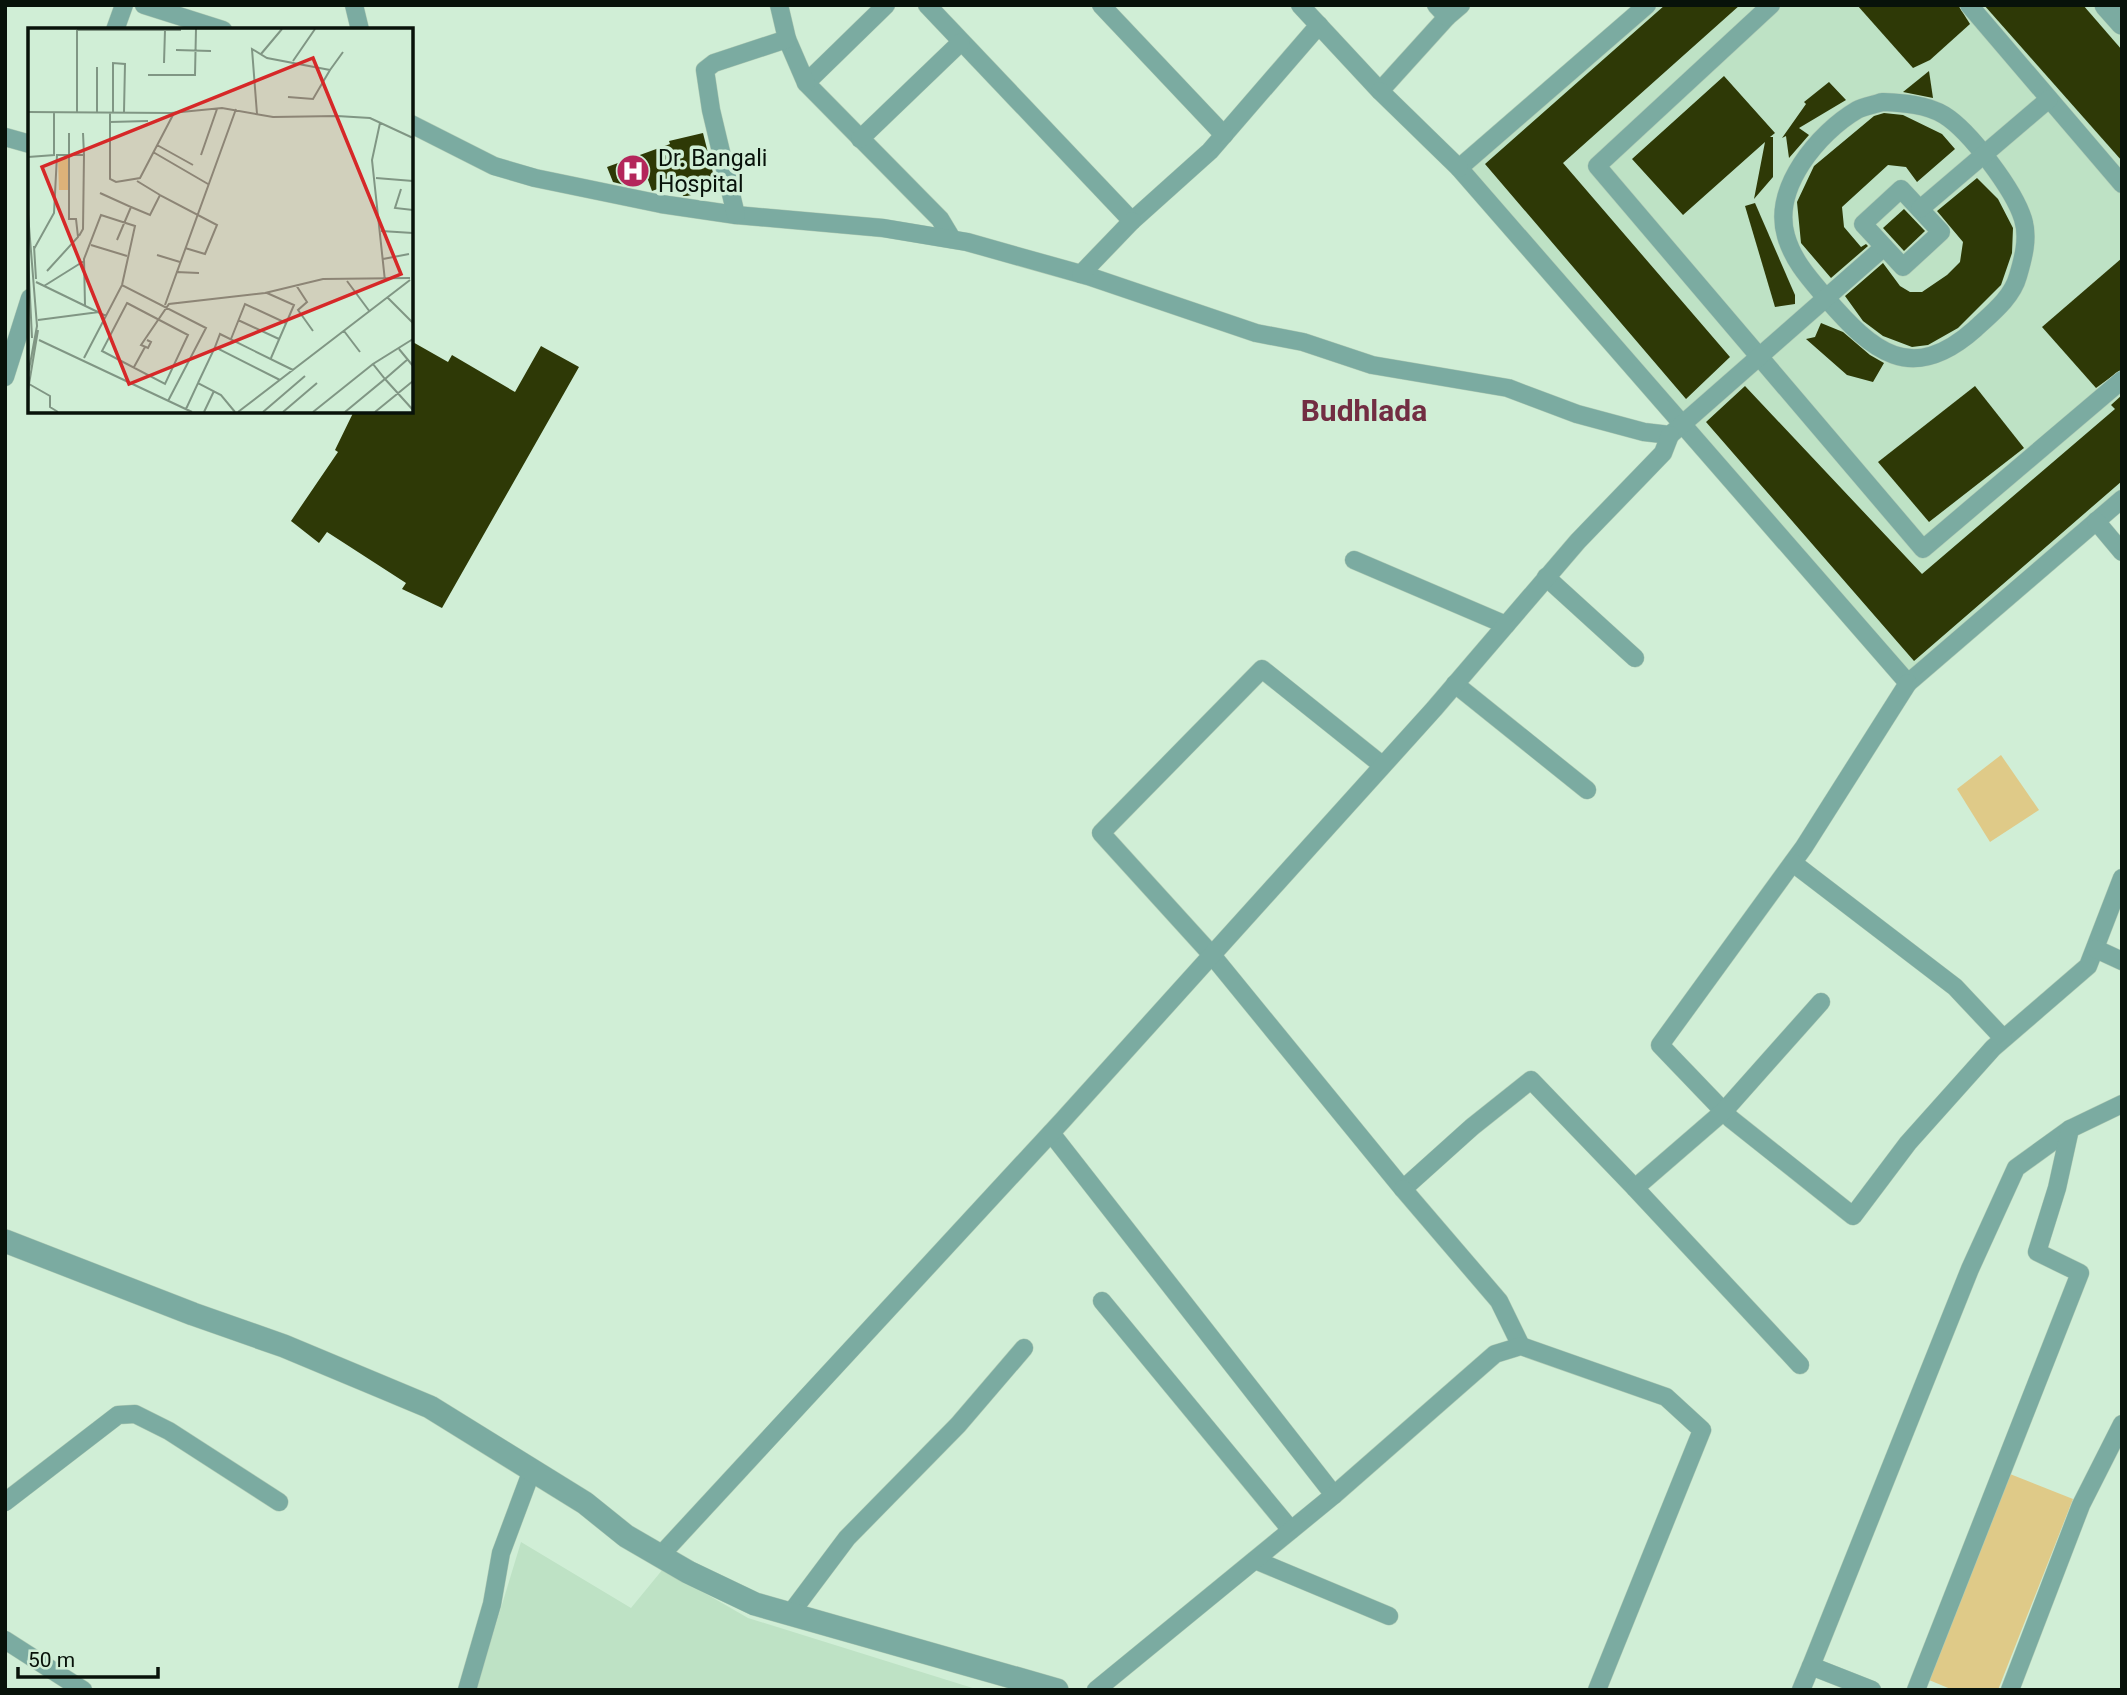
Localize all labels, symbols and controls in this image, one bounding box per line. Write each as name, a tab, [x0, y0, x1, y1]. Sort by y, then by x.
inset map	[28, 28, 413, 413]
place label: Dr. Bangali Hospital	[658, 145, 767, 198]
hospital icon: Dr. Bangali Hospital	[614, 152, 652, 190]
district label: Budhlada	[1301, 393, 1427, 428]
scale bar	[18, 1636, 158, 1680]
text: 50 m	[28, 1648, 75, 1672]

